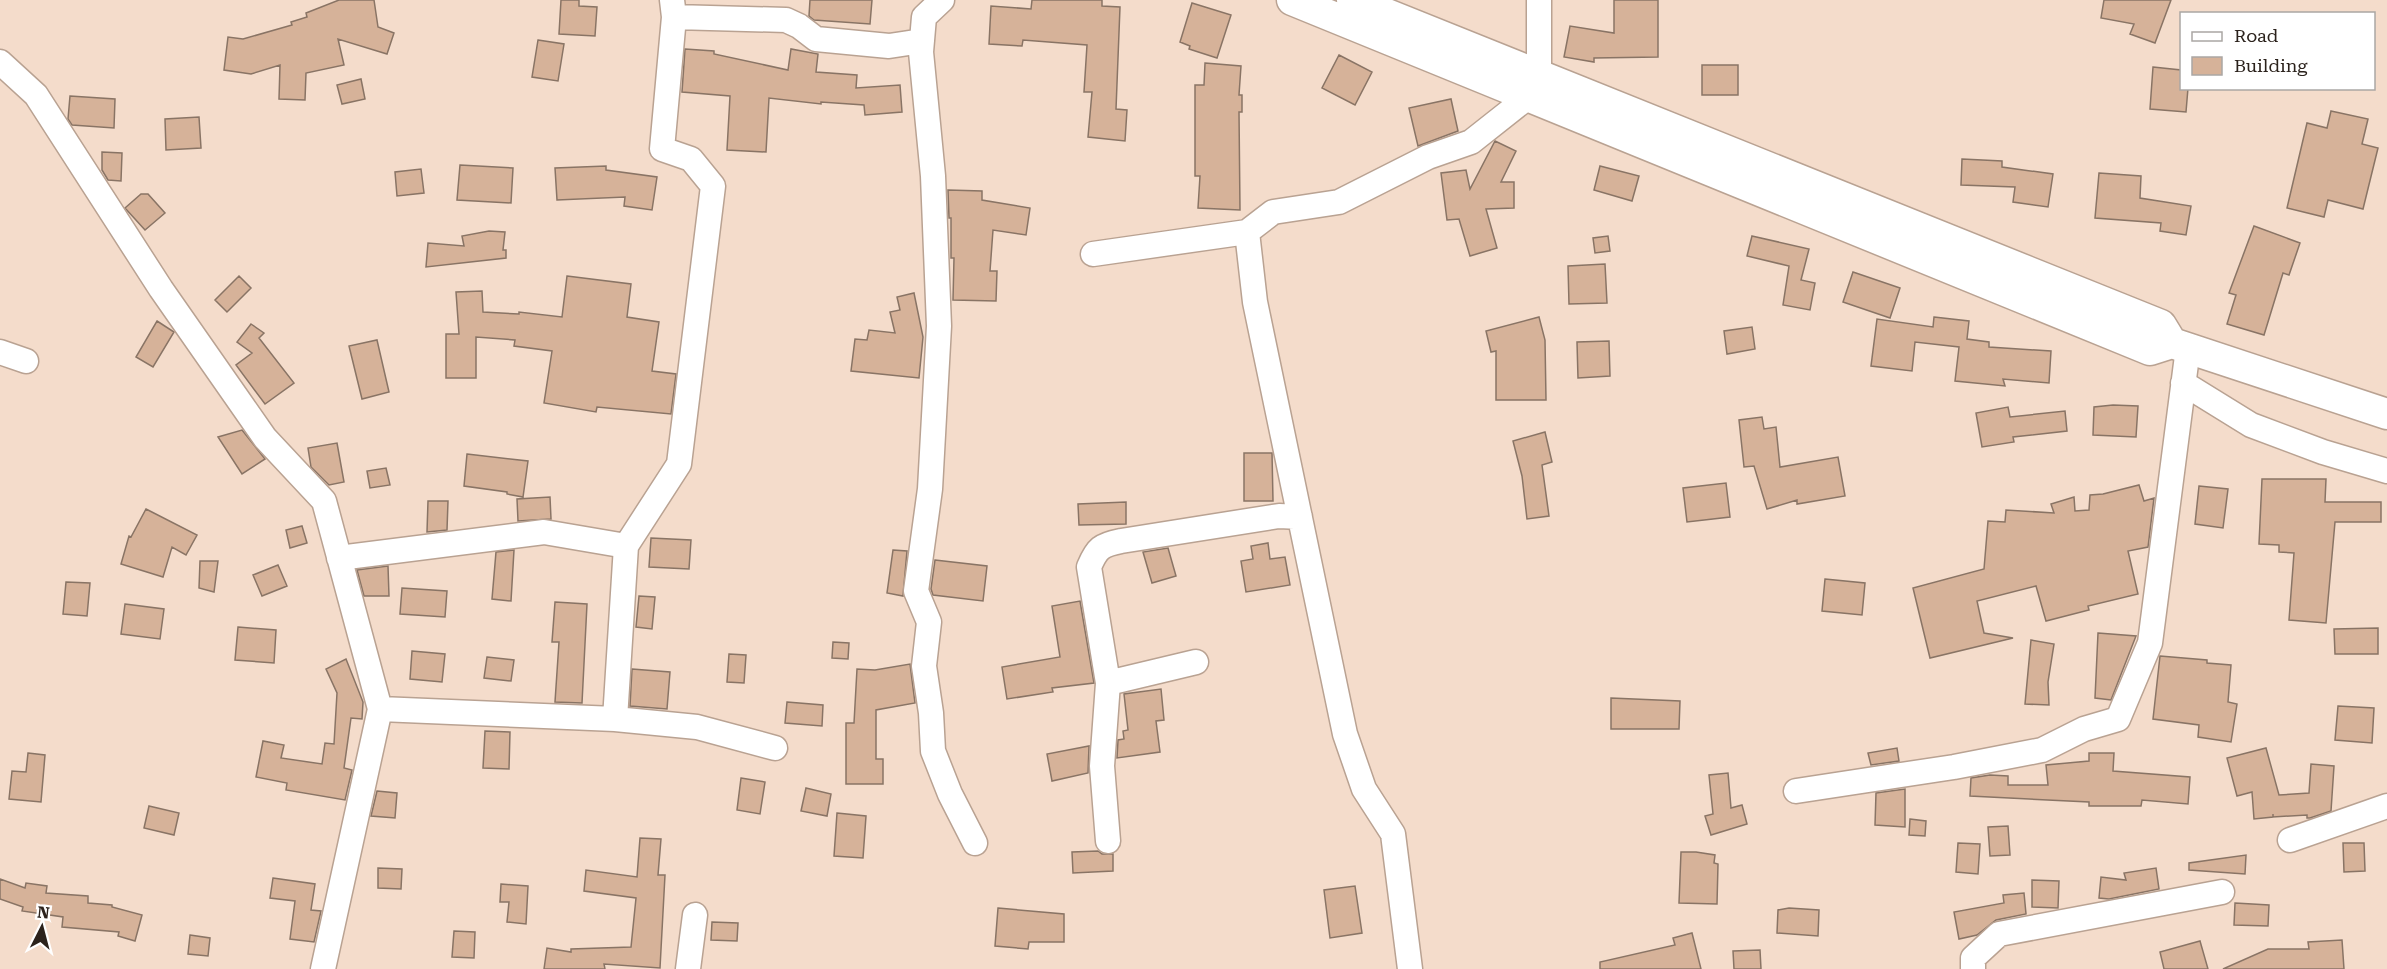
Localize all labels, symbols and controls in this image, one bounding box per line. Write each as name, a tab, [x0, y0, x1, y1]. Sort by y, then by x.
legend	[2180, 12, 2375, 90]
text: Road	[2234, 25, 2279, 46]
text: Building	[2234, 55, 2308, 76]
north arrow	[12, 897, 72, 957]
text: N	[36, 902, 51, 923]

